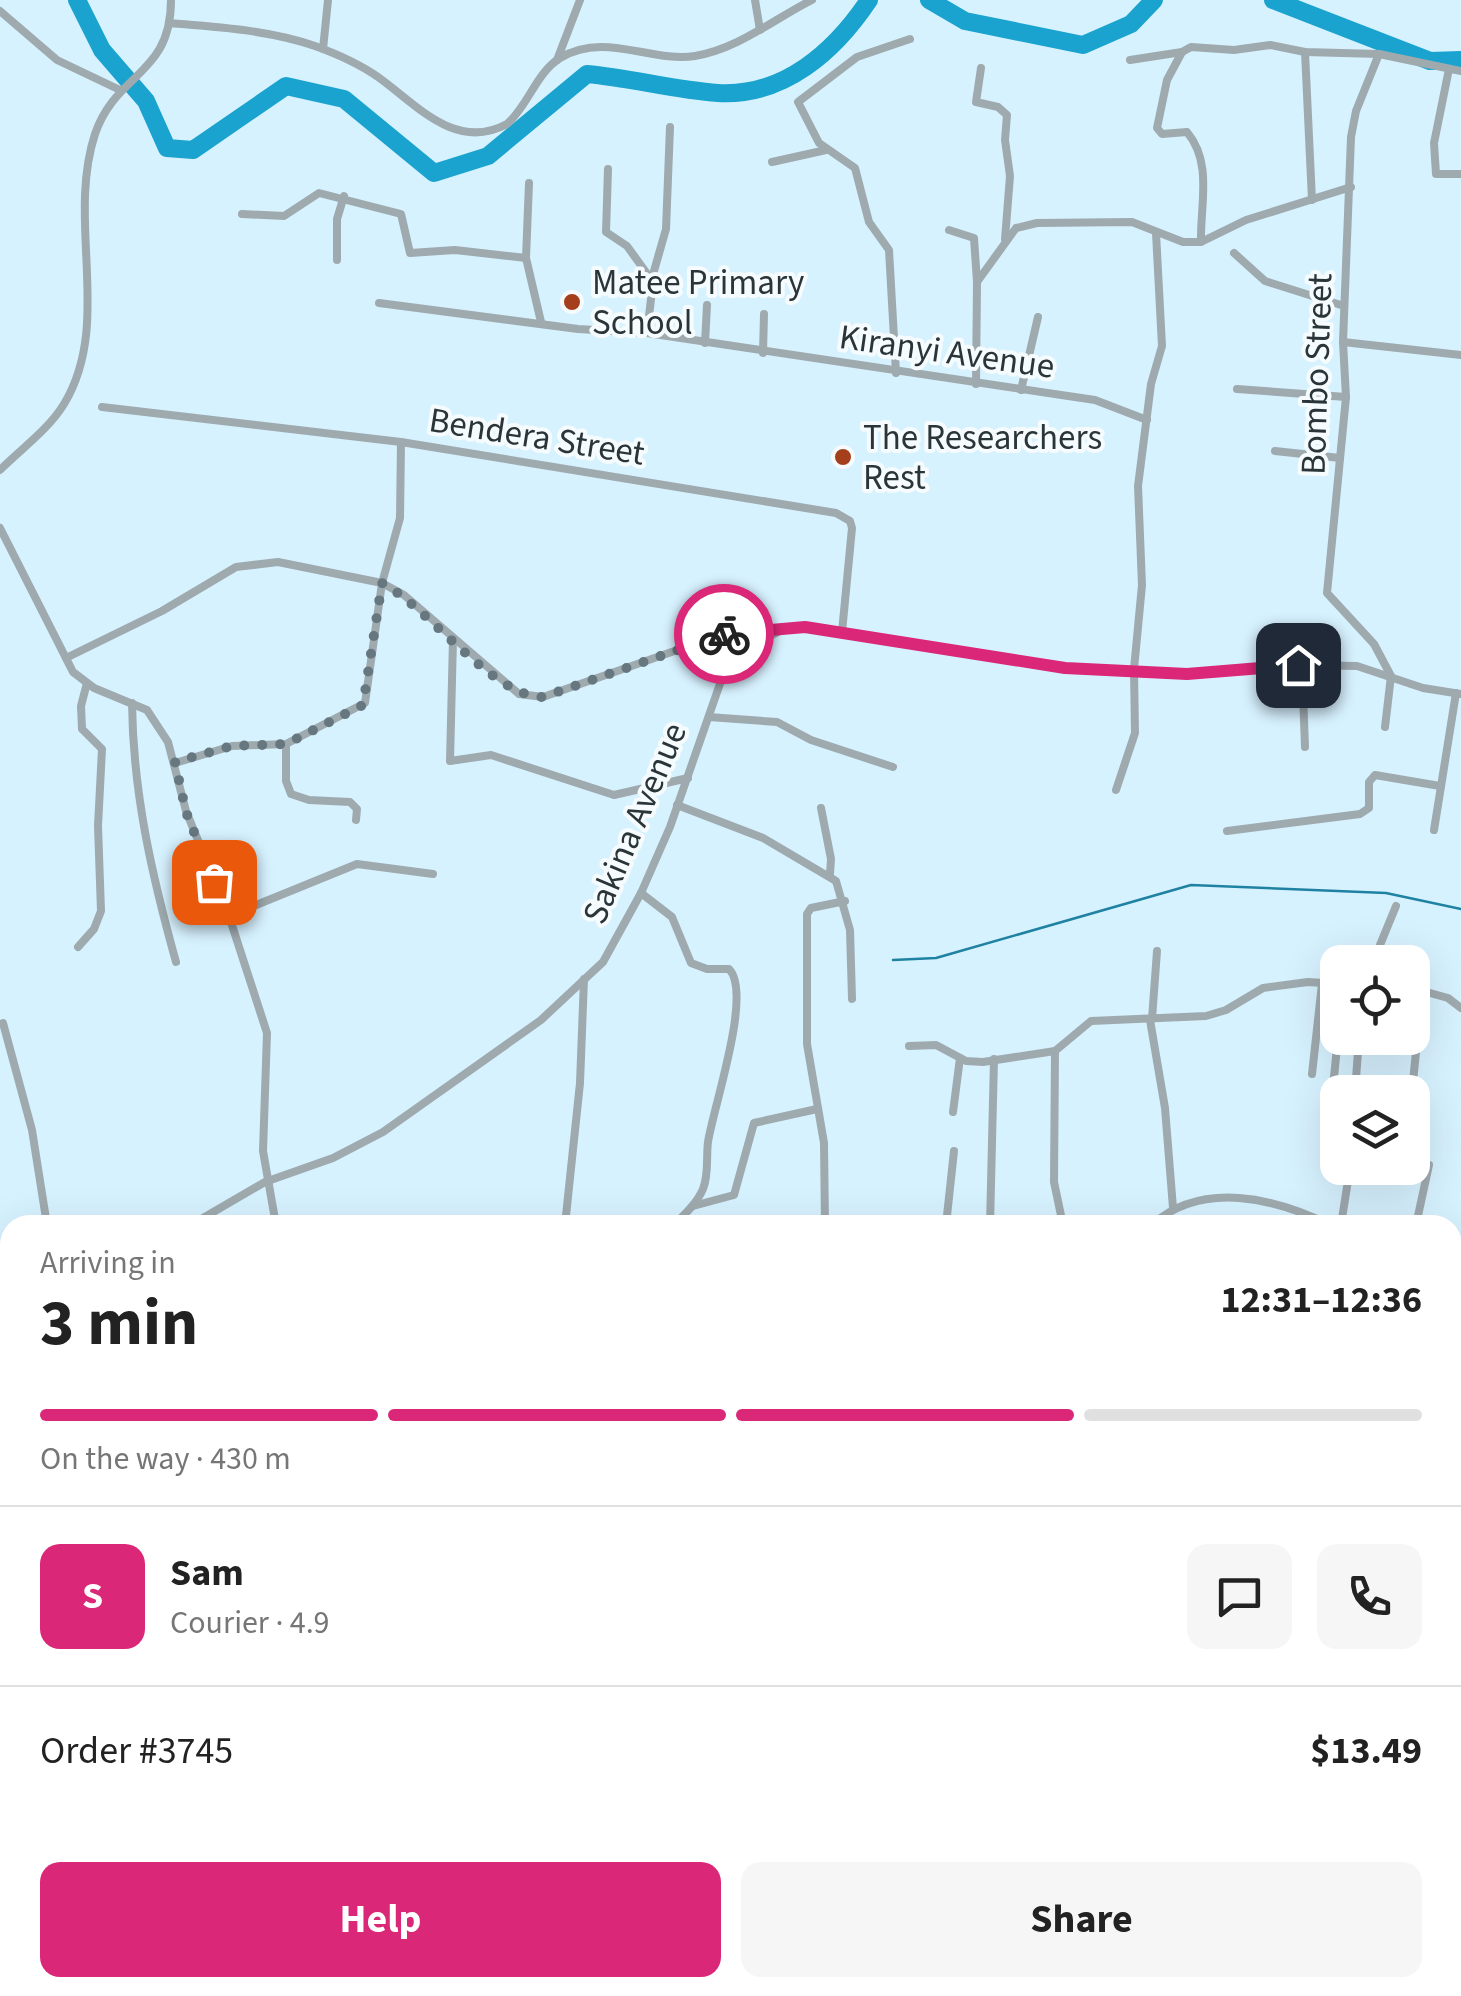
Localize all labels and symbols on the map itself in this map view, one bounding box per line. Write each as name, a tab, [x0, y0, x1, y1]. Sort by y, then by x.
place label: Matee Primary School	[592, 258, 804, 348]
street label: Bombo Street	[1288, 272, 1346, 476]
marker: Matee Primary School	[561, 291, 583, 313]
street label: Kiranyi Avenue	[836, 312, 1058, 392]
street label: Bendera Street	[426, 395, 648, 479]
place label: The Researchers Rest	[863, 413, 1102, 503]
marker: The Researchers Rest	[832, 446, 854, 468]
courier	[674, 584, 774, 684]
pin	[1256, 623, 1341, 708]
street label: Sakina Avenue	[570, 715, 700, 932]
pin	[172, 840, 257, 925]

